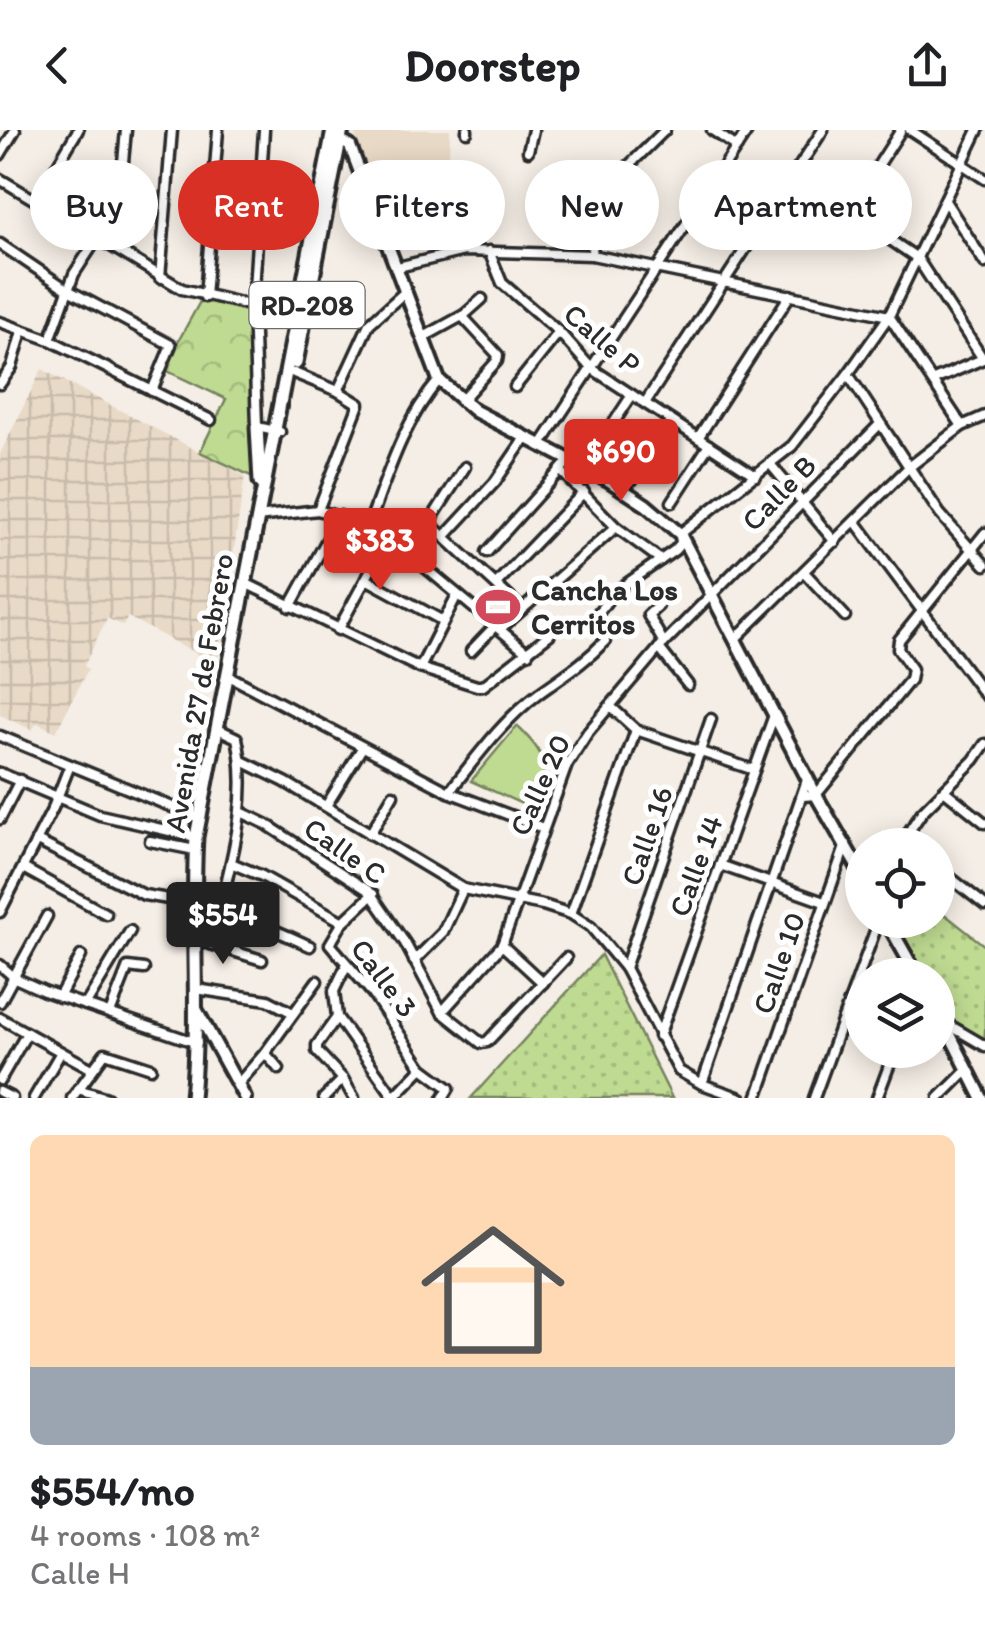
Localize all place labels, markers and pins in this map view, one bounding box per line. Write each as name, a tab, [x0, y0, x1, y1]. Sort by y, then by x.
pin: $690	[562, 419, 680, 504]
pin: $383	[321, 508, 439, 593]
place label: Cancha Los Cerritos	[531, 571, 678, 642]
sports icon: Cancha Los Cerritos	[474, 583, 522, 631]
pin: $554	[164, 882, 282, 967]

